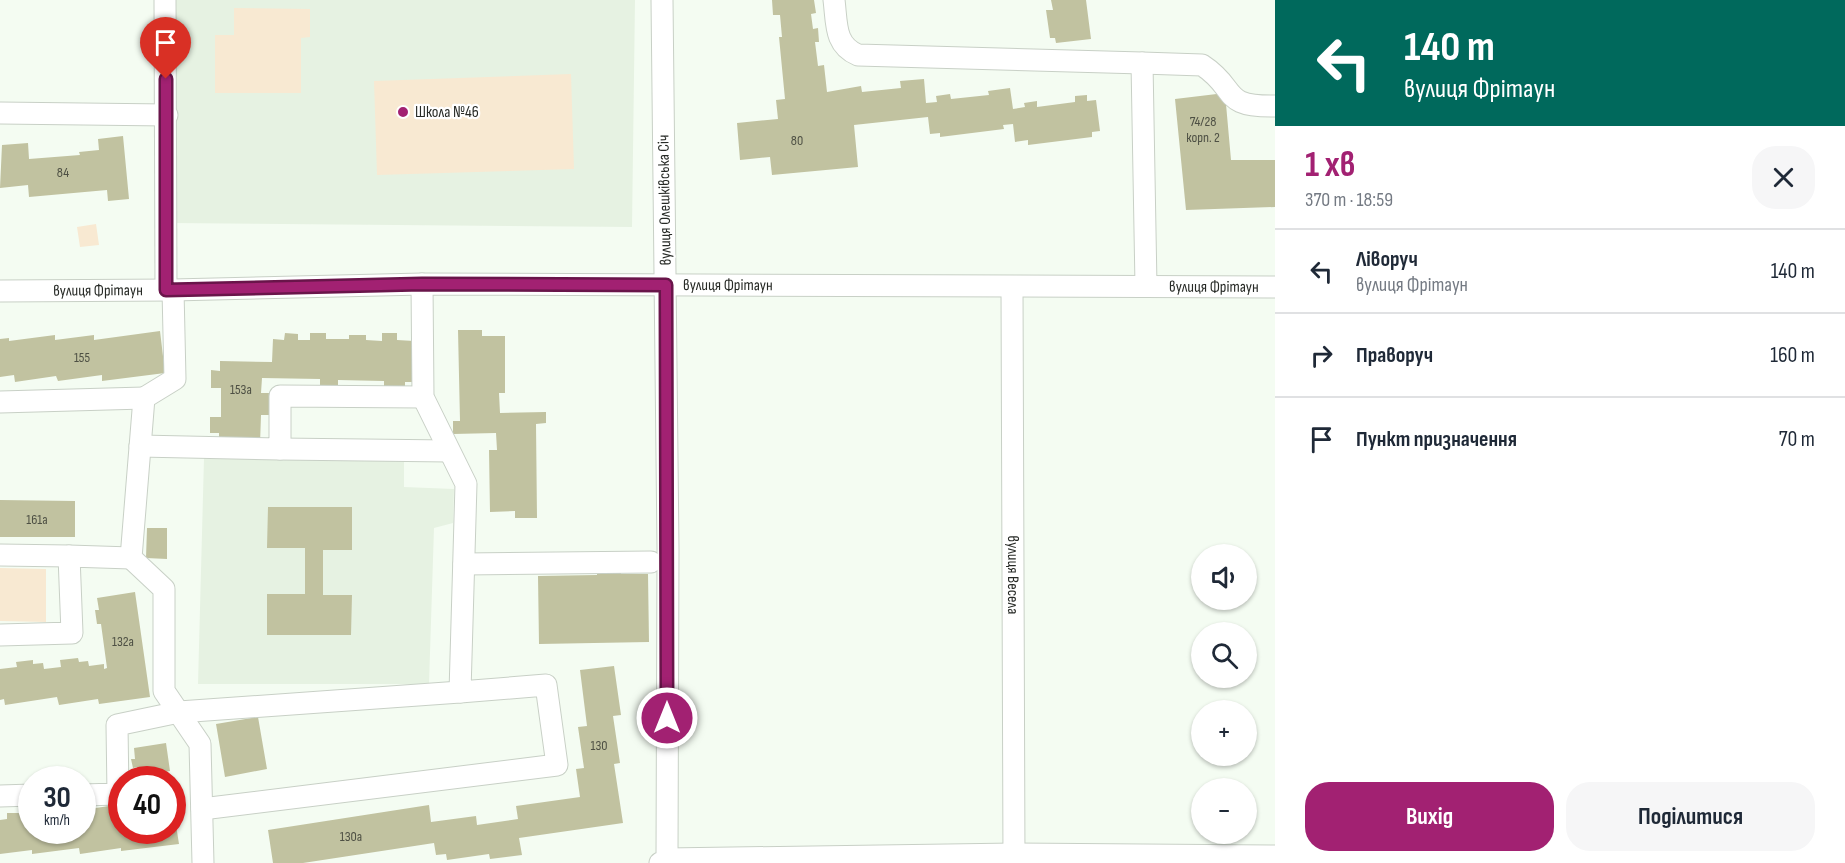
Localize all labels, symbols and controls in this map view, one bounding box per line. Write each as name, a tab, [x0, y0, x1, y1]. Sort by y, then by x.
pin	[140, 17, 191, 79]
text: 140 m	[1404, 22, 1495, 73]
icon: left	[1305, 24, 1383, 102]
icon: arrive	[149, 26, 182, 59]
text: вулиця Фрітаун	[1404, 73, 1555, 105]
place label: Школа №46	[415, 103, 479, 122]
marker: Школа №46	[396, 105, 410, 119]
house number: 74/28 корп. 2	[1186, 113, 1220, 146]
house number: 80	[791, 132, 803, 149]
street label: вулиця Олешківська Січ	[654, 134, 676, 266]
text: 1 хв	[1305, 144, 1355, 187]
button: close	[1752, 146, 1815, 209]
house number: 84	[57, 164, 69, 181]
text: 370 m · 18:59	[1305, 188, 1393, 212]
text: Ліворуч	[1356, 246, 1418, 273]
icon: left	[1305, 255, 1338, 288]
text: 140 m	[1771, 258, 1815, 285]
text: вулиця Фрітаун	[1356, 273, 1468, 297]
street label: вулиця Фрітаун	[683, 275, 773, 295]
street label: вулиця Фрітаун	[1169, 277, 1259, 296]
street label: вулиця Фрітаун	[53, 281, 143, 300]
icon: right	[1305, 339, 1338, 372]
text: Праворуч	[1356, 342, 1433, 369]
text: 160 m	[1770, 342, 1815, 369]
house number: 155	[74, 349, 90, 366]
house number: 153а	[230, 381, 252, 398]
icon: arrive	[1305, 423, 1338, 456]
text: Пункт призначення	[1356, 426, 1517, 453]
text: 70 m	[1779, 426, 1815, 453]
house number: 161а	[26, 511, 48, 528]
street label: вулиця Весела	[1003, 535, 1023, 615]
map controls	[1191, 544, 1257, 844]
button: sound	[1191, 544, 1257, 610]
button: search	[1191, 622, 1257, 688]
house number: 132а	[112, 633, 134, 650]
position arrow	[635, 686, 699, 750]
button: +	[1191, 700, 1257, 766]
house number: 130	[590, 737, 608, 754]
speed limit sign: 40	[108, 766, 186, 844]
button: −	[1191, 778, 1257, 844]
text: 30	[43, 780, 71, 816]
button: Вихід	[1305, 782, 1554, 851]
button: Поділитися	[1566, 782, 1815, 851]
text: km/h	[44, 811, 70, 830]
house number: 130а	[340, 828, 362, 845]

